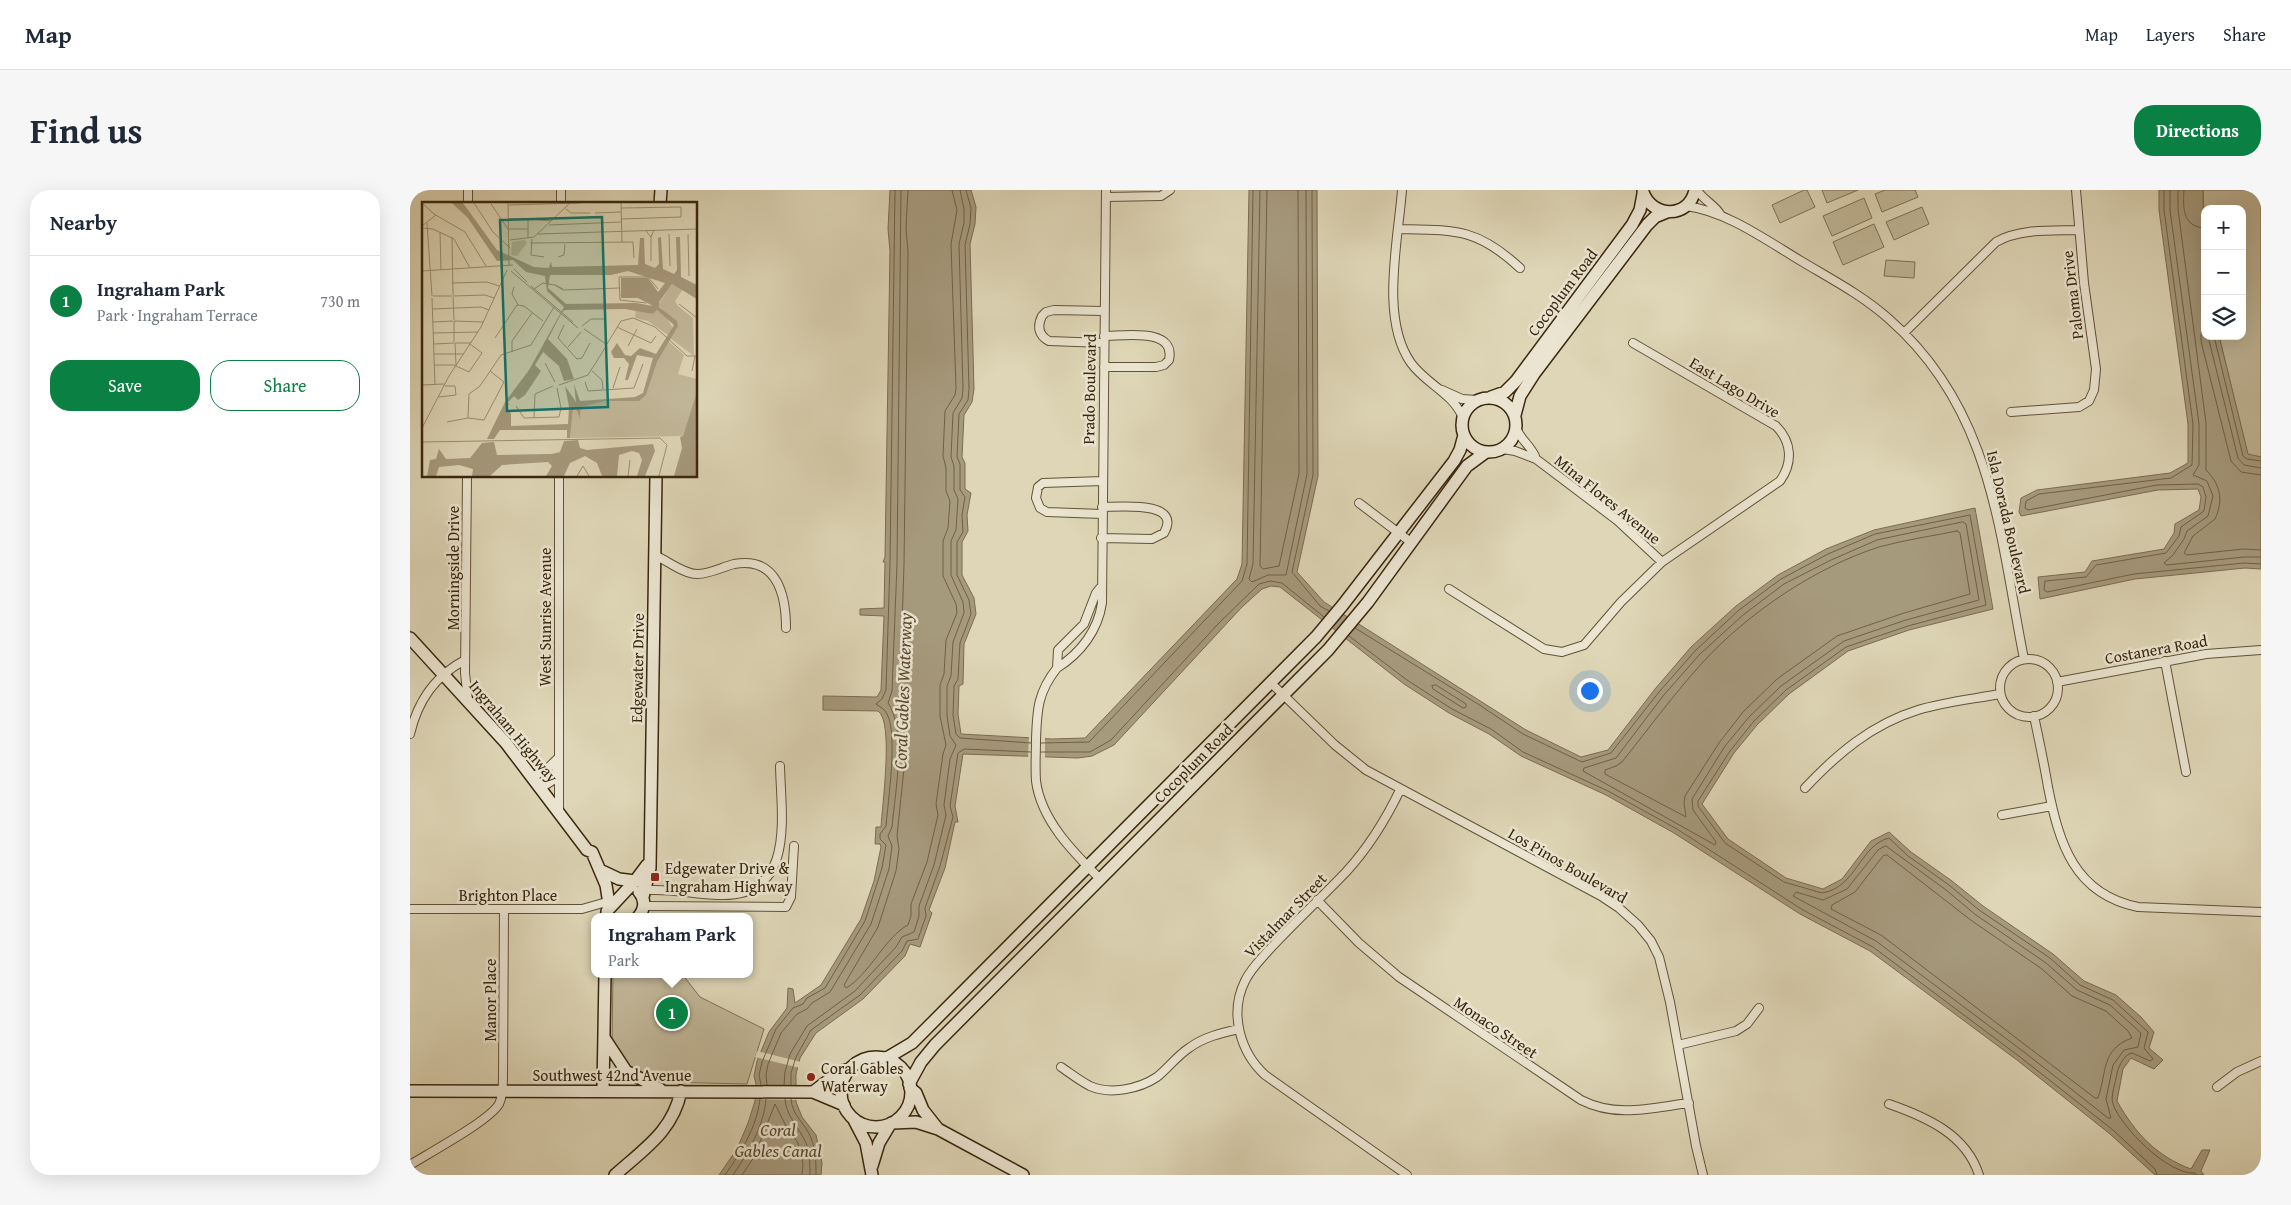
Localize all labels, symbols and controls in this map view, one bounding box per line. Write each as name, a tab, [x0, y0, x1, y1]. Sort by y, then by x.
text: Map	[25, 17, 72, 52]
text: Map	[2085, 21, 2118, 48]
text: Layers	[2146, 21, 2195, 48]
text: Share	[2223, 21, 2266, 48]
text: Find us	[30, 105, 143, 156]
button: Directions	[2134, 105, 2261, 156]
inset map	[422, 202, 698, 478]
map controls	[2201, 205, 2246, 340]
button: +	[2201, 205, 2246, 250]
text: Nearby	[50, 207, 117, 238]
street label: Cocoplum Road	[1521, 243, 1603, 341]
street label: Paloma Drive	[2055, 249, 2089, 341]
button: −	[2201, 250, 2246, 295]
text: Ingraham Park	[97, 275, 225, 303]
text: 1	[62, 289, 70, 313]
text: 730 m	[320, 289, 360, 313]
button: layers	[2201, 295, 2246, 340]
text: Park · Ingraham Terrace	[97, 303, 258, 327]
street label: Prado Boulevard	[1076, 333, 1102, 445]
street label: East Lago Drive	[1685, 350, 1785, 424]
button: Save	[50, 360, 200, 411]
button: Share	[210, 360, 360, 411]
street label: Mina Flores Avenue	[1550, 448, 1666, 550]
street label: Isla Dorada Boulevard	[1981, 448, 2037, 596]
street label: Morningside Drive	[441, 506, 465, 630]
street label: West Sunrise Avenue	[533, 547, 557, 687]
water label: Coral Gables Waterway	[886, 611, 919, 770]
street label: Edgewater Drive	[624, 613, 650, 723]
street label: Costanera Road	[2103, 628, 2210, 670]
street label: Ingraham Highway	[464, 674, 564, 788]
your location	[1577, 678, 1603, 704]
street label: Cocoplum Road	[1148, 717, 1239, 808]
street label: Los Pinos Boulevard	[1504, 821, 1632, 909]
place label: Edgewater Drive & Ingraham Highway	[665, 856, 793, 898]
street label: Vistalmar Street	[1238, 867, 1332, 963]
marker: Edgewater Drive & Ingraham Highway	[649, 871, 661, 883]
street label: Brighton Place	[459, 883, 557, 907]
popup	[591, 913, 753, 978]
text: Ingraham Park	[608, 920, 736, 948]
text: Park	[608, 948, 639, 972]
street label: Manor Place	[478, 958, 502, 1042]
street label: Monaco Street	[1449, 990, 1543, 1064]
pin: 1	[656, 994, 688, 1032]
place label: Coral Gables Waterway	[821, 1056, 904, 1098]
street label: Southwest 42nd Avenue	[533, 1063, 691, 1087]
marker: Coral Gables Waterway	[805, 1071, 817, 1083]
water label: Coral Gables Canal	[734, 1116, 822, 1164]

